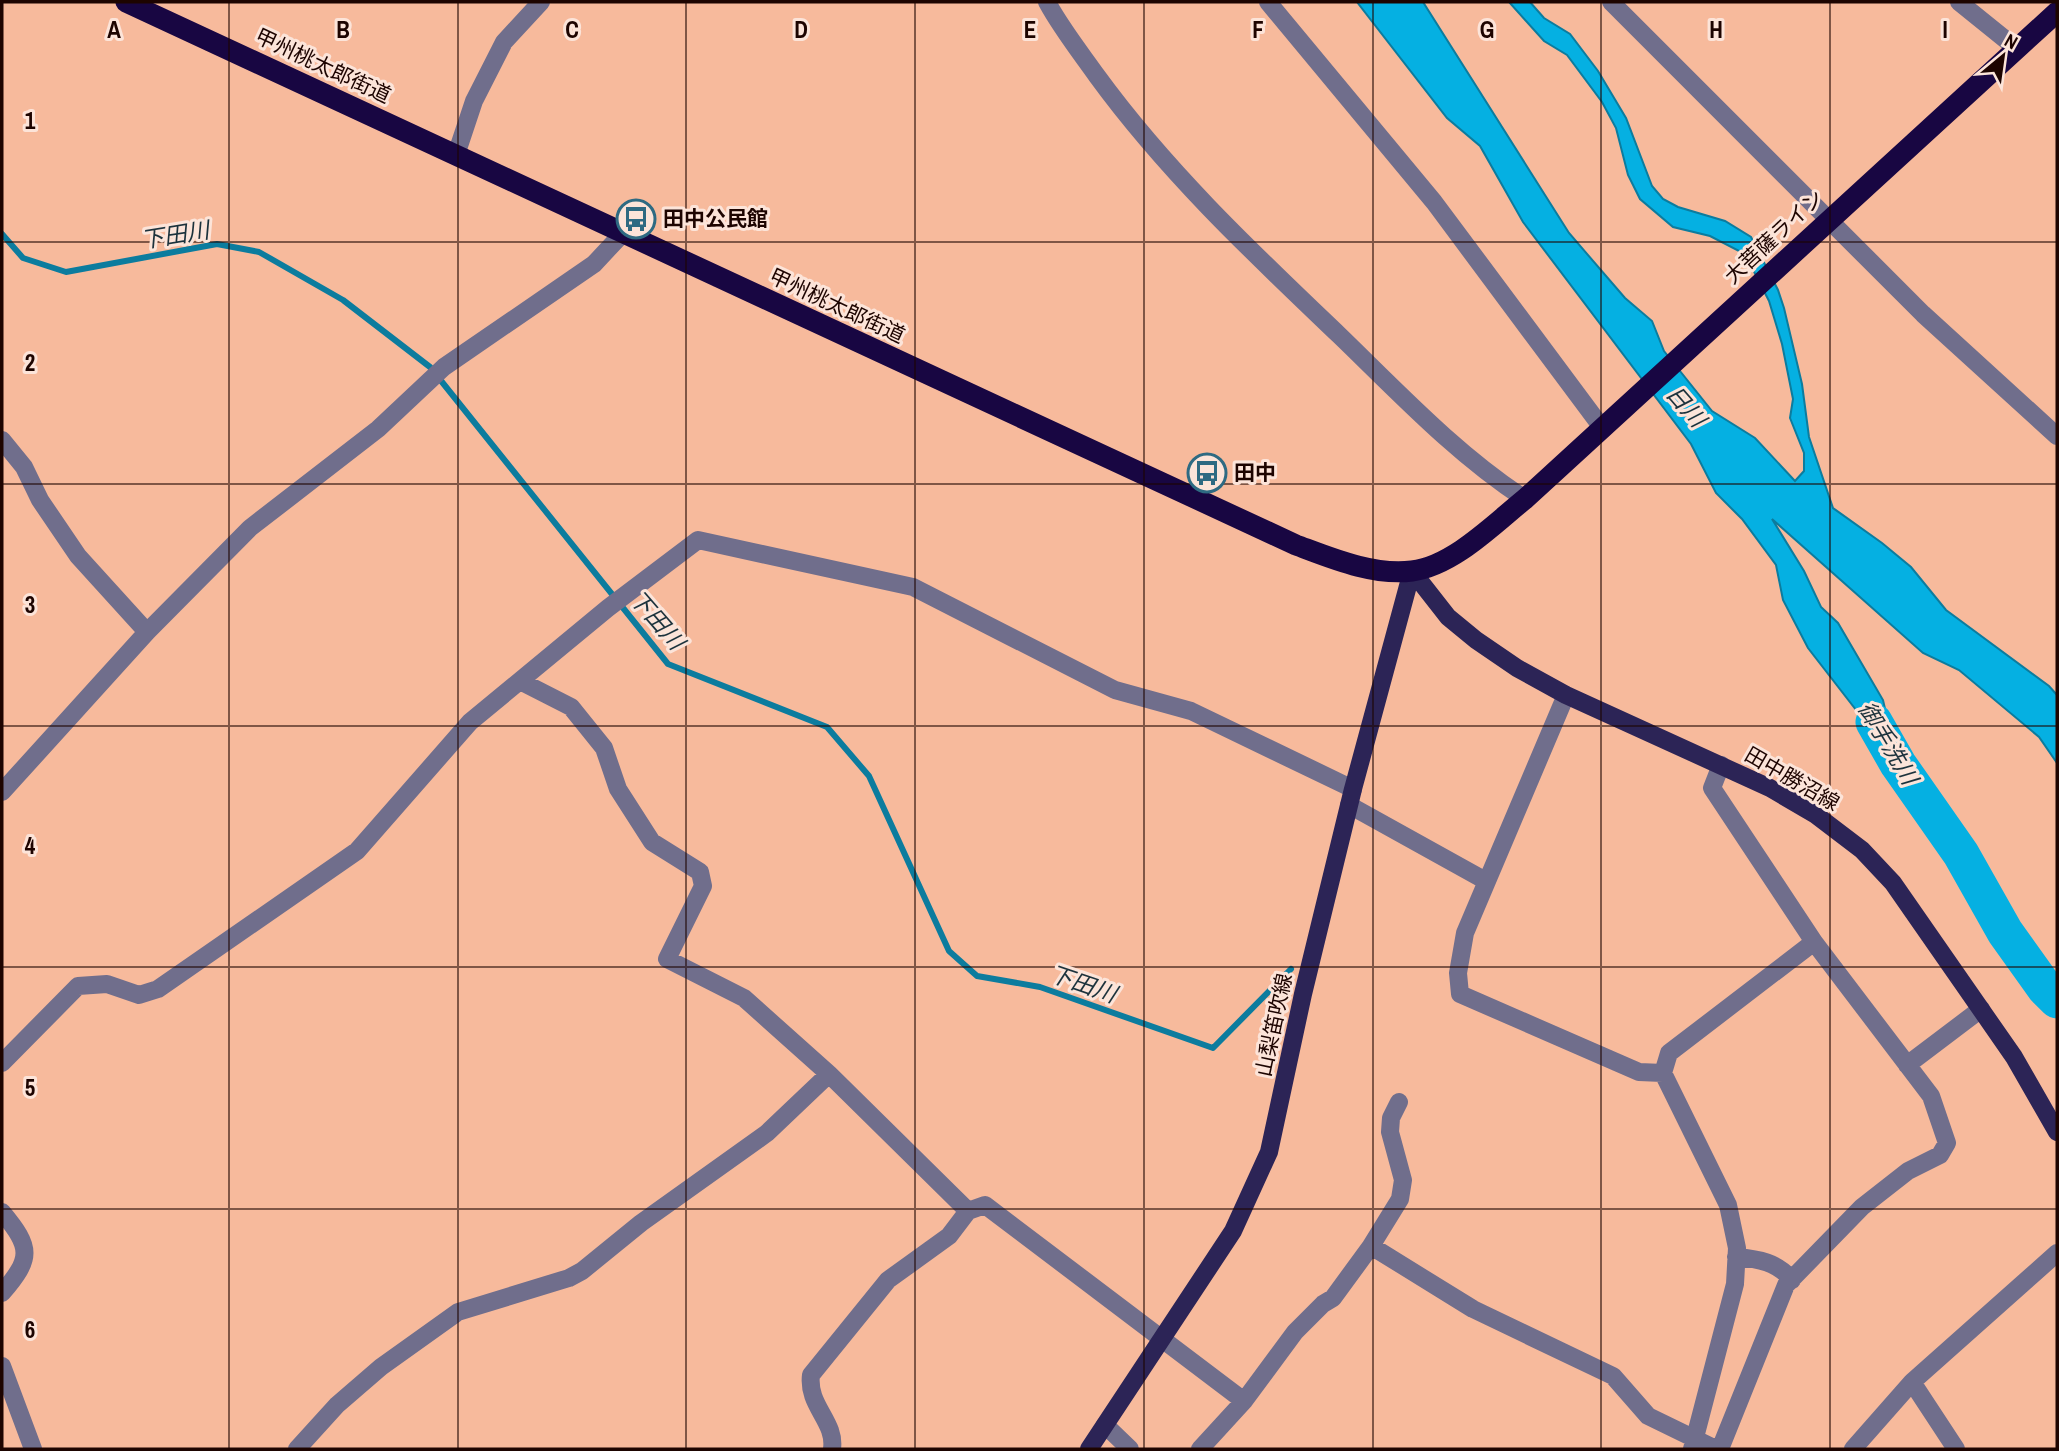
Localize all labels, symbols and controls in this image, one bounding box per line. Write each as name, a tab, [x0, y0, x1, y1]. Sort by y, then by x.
text: A	[107, 14, 121, 45]
text: B	[336, 14, 350, 45]
text: C	[565, 14, 579, 45]
text: D	[794, 14, 808, 45]
text: E	[1024, 14, 1036, 45]
text: F	[1252, 14, 1264, 45]
text: G	[1480, 14, 1494, 45]
text: H	[1709, 14, 1723, 45]
text: I	[1942, 14, 1948, 45]
street label: 甲州桃太郎街道	[250, 21, 396, 110]
north arrow	[1968, 21, 2038, 91]
text: N	[2000, 27, 2022, 55]
text: 1	[25, 105, 36, 136]
street label: 大菩薩ライン	[1718, 183, 1830, 290]
bus stop icon: 田中公民館	[615, 198, 657, 240]
place label: 田中公民館	[663, 204, 768, 233]
water label: 下田川	[138, 213, 214, 255]
street label: 甲州桃太郎街道	[764, 261, 910, 350]
text: 2	[25, 347, 35, 378]
water label: 日川	[1660, 378, 1715, 435]
bus stop icon: 田中	[1186, 452, 1228, 494]
place label: 田中	[1234, 458, 1276, 487]
water label: 下田川	[623, 583, 694, 658]
text: 3	[25, 589, 35, 620]
water label: 御手洗川	[1851, 695, 1927, 793]
street label: 田中勝沼線	[1740, 740, 1845, 817]
text: 4	[25, 830, 36, 861]
water label: 下田川	[1045, 958, 1124, 1010]
street label: 山梨笛吹線	[1248, 971, 1299, 1079]
text: 5	[25, 1072, 35, 1103]
text: 6	[25, 1314, 35, 1345]

